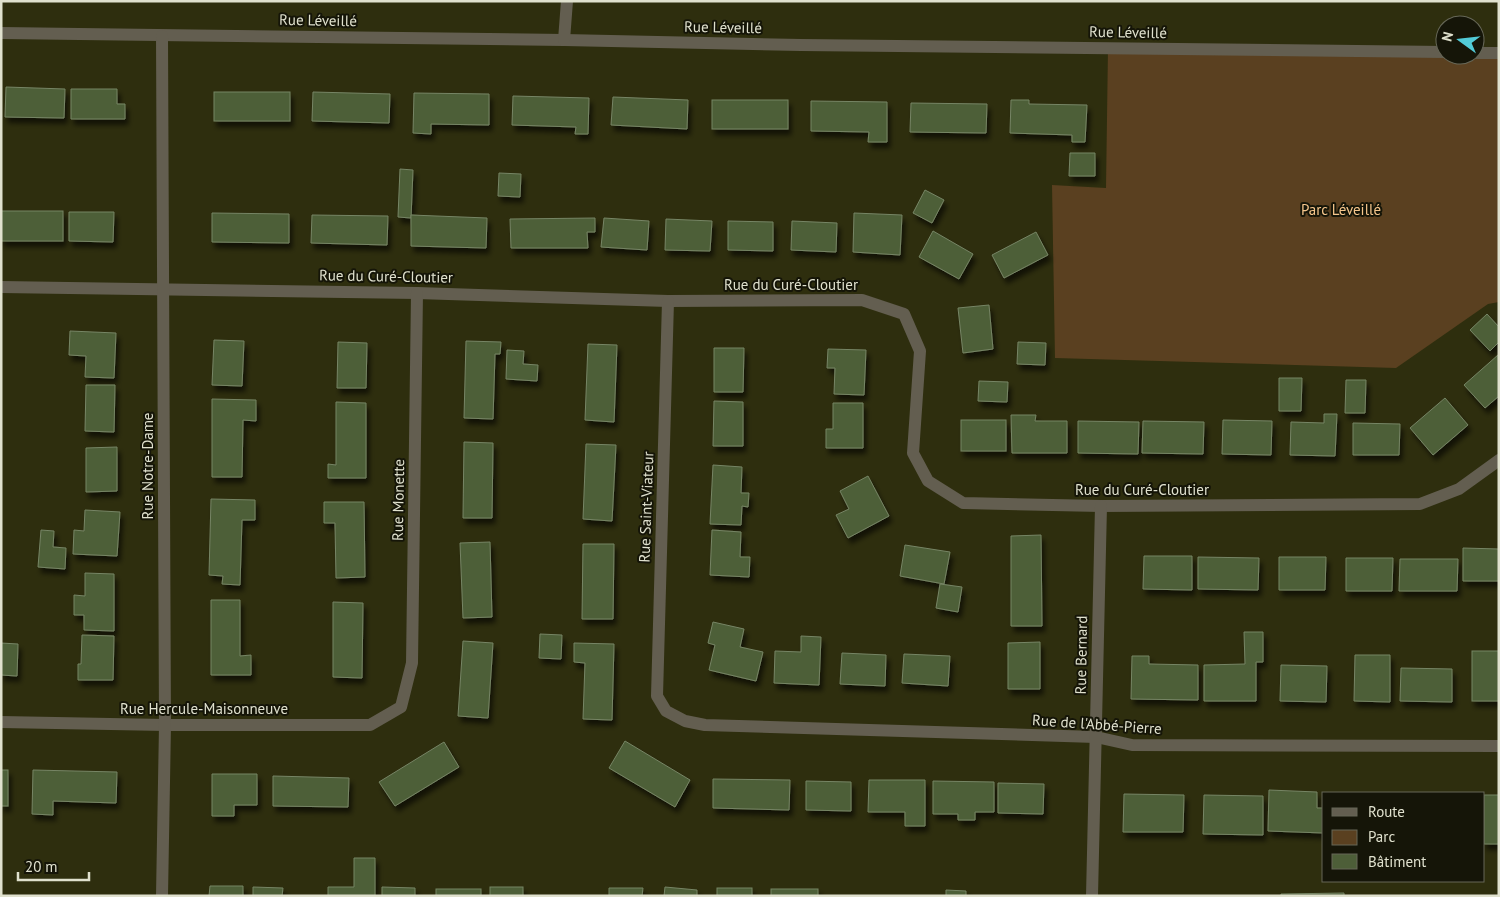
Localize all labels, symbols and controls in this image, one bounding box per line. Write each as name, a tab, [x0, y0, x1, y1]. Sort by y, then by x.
street label: Rue Léveillé	[279, 10, 357, 30]
north arrow	[1435, 15, 1485, 65]
street label: Rue Léveillé	[684, 17, 762, 37]
street label: Rue Léveillé	[1089, 22, 1167, 42]
text: N	[1438, 30, 1457, 43]
park label: Parc Léveillé	[1301, 200, 1381, 219]
street label: Rue du Curé-Cloutier	[319, 265, 453, 287]
street label: Rue du Curé-Cloutier	[724, 275, 858, 294]
street label: Rue Notre-Dame	[138, 413, 157, 519]
street label: Rue Saint-Viateur	[635, 451, 657, 563]
street label: Rue Monette	[388, 459, 408, 541]
street label: Rue du Curé-Cloutier	[1075, 480, 1209, 499]
street label: Rue Bernard	[1071, 615, 1091, 695]
street label: Rue Hercule-Maisonneuve	[120, 699, 288, 718]
street label: Rue de l'Abbé-Pierre	[1032, 710, 1162, 738]
legend	[1322, 792, 1485, 882]
text: Route	[1368, 802, 1405, 821]
text: Parc	[1368, 827, 1395, 846]
scale bar	[18, 850, 89, 882]
text: Bâtiment	[1368, 852, 1426, 871]
text: 20 m	[25, 857, 58, 876]

